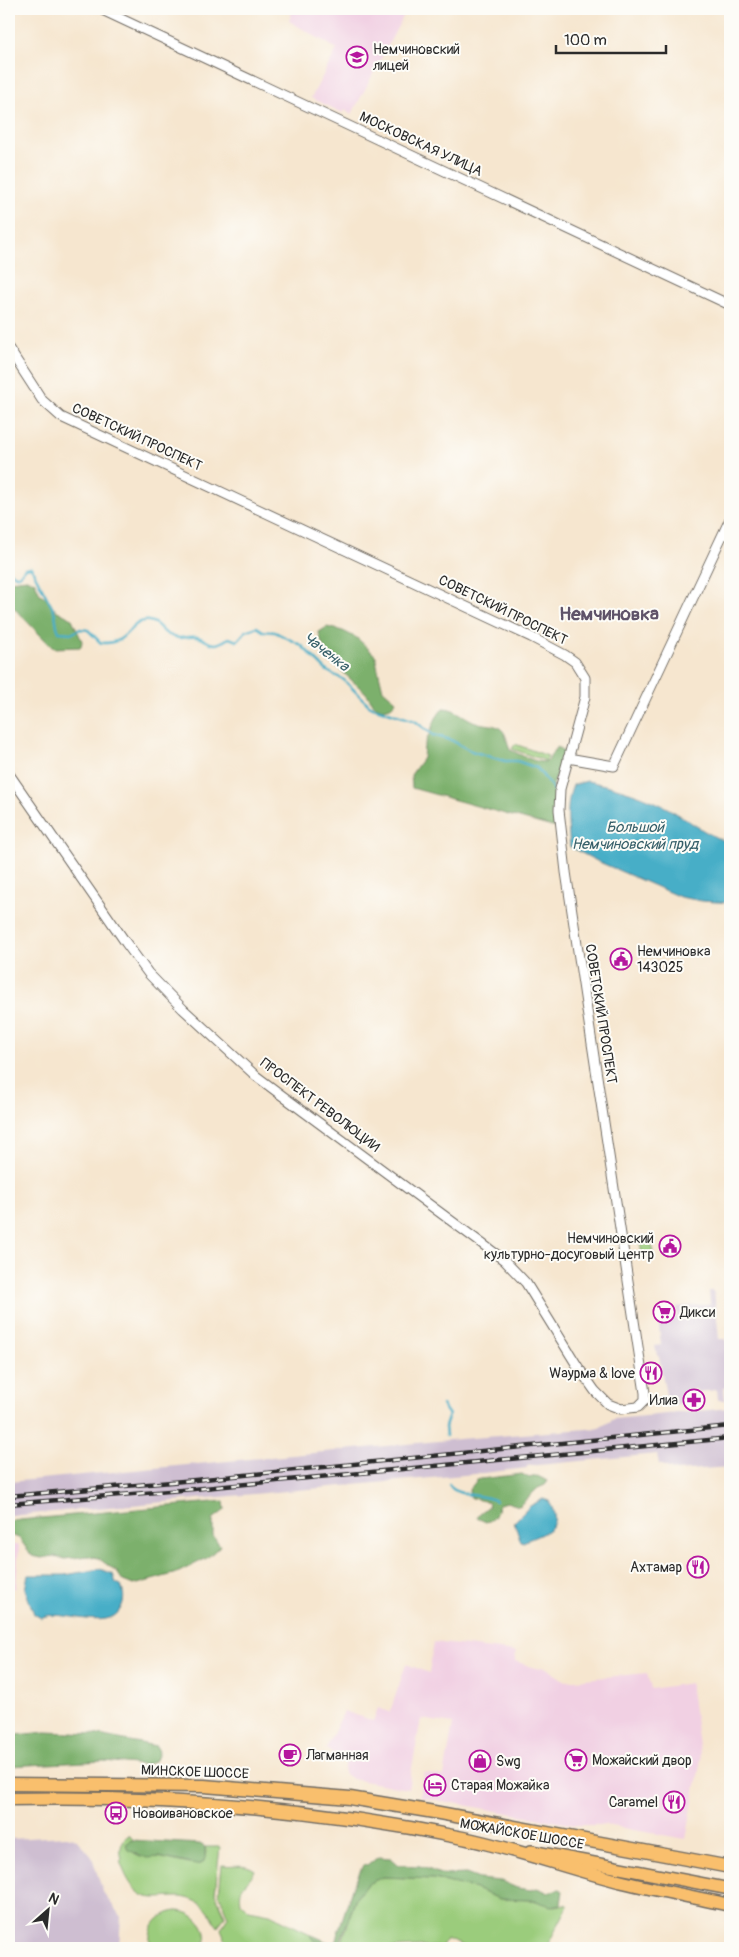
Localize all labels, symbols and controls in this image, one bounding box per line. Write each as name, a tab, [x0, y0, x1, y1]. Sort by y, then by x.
scale bar	[556, 22, 666, 54]
text: 100 m	[564, 31, 607, 50]
place label: Немчиновский лицей	[373, 41, 460, 74]
school or university icon: Немчиновский лицей	[345, 45, 369, 69]
street label: МОСКОВСКАЯ УЛИЦА	[357, 108, 485, 180]
street label: СОВЕТСКИЙ ПРОСПЕКТ	[69, 399, 205, 475]
street label: СОВЕТСКИЙ ПРОСПЕКТ	[436, 571, 570, 649]
district label: Немчиновка	[559, 602, 659, 626]
water label: Чаченка	[299, 628, 354, 676]
water label: Большой Немчиновский пруд	[572, 818, 700, 854]
street label: СОВЕТСКИЙ ПРОСПЕКТ	[582, 943, 620, 1085]
place label: Немчиновка 143025	[637, 943, 710, 976]
public building icon: Немчиновка 143025	[609, 947, 633, 971]
street label: ПРОСПЕКТ РЕВОЛЮЦИИ	[257, 1054, 383, 1156]
place label: Немчиновский культурно-досуговый центр	[484, 1230, 654, 1263]
public building icon: Немчиновский культурно-досуговый центр	[658, 1234, 682, 1258]
supermarket icon: Дикси	[652, 1300, 676, 1324]
place label: Дикси	[679, 1304, 715, 1321]
restaurant icon: Wаурма & love	[639, 1361, 663, 1385]
place label: Wаурма & love	[549, 1365, 635, 1382]
pharmacy icon: Илиа	[682, 1388, 706, 1412]
place label: Илиа	[649, 1392, 678, 1409]
restaurant icon: Ахтамар	[686, 1555, 710, 1579]
place label: Ахтамар	[630, 1559, 682, 1576]
cafe icon: Лагманная	[278, 1743, 302, 1767]
place label: Лагманная	[305, 1747, 368, 1764]
supermarket icon: Можайский двор	[564, 1748, 588, 1772]
shop icon: Swg	[468, 1749, 492, 1773]
place label: Можайский двор	[592, 1752, 692, 1769]
place label: Swg	[496, 1753, 521, 1770]
street label: МИНСКОЕ ШОССЕ	[141, 1762, 249, 1782]
hotel icon: Старая Можайка	[423, 1773, 447, 1797]
place label: Старая Можайка	[451, 1777, 549, 1794]
restaurant icon: Caramel	[662, 1790, 686, 1814]
place label: Caramel	[609, 1794, 658, 1811]
bus stop icon: Новоивановское	[104, 1801, 128, 1825]
place label: Новоивановское	[132, 1805, 233, 1822]
street label: МОЖАЙСКОЕ ШОССЕ	[459, 1815, 585, 1853]
north arrow	[22, 1884, 72, 1934]
text: N	[46, 1889, 62, 1909]

